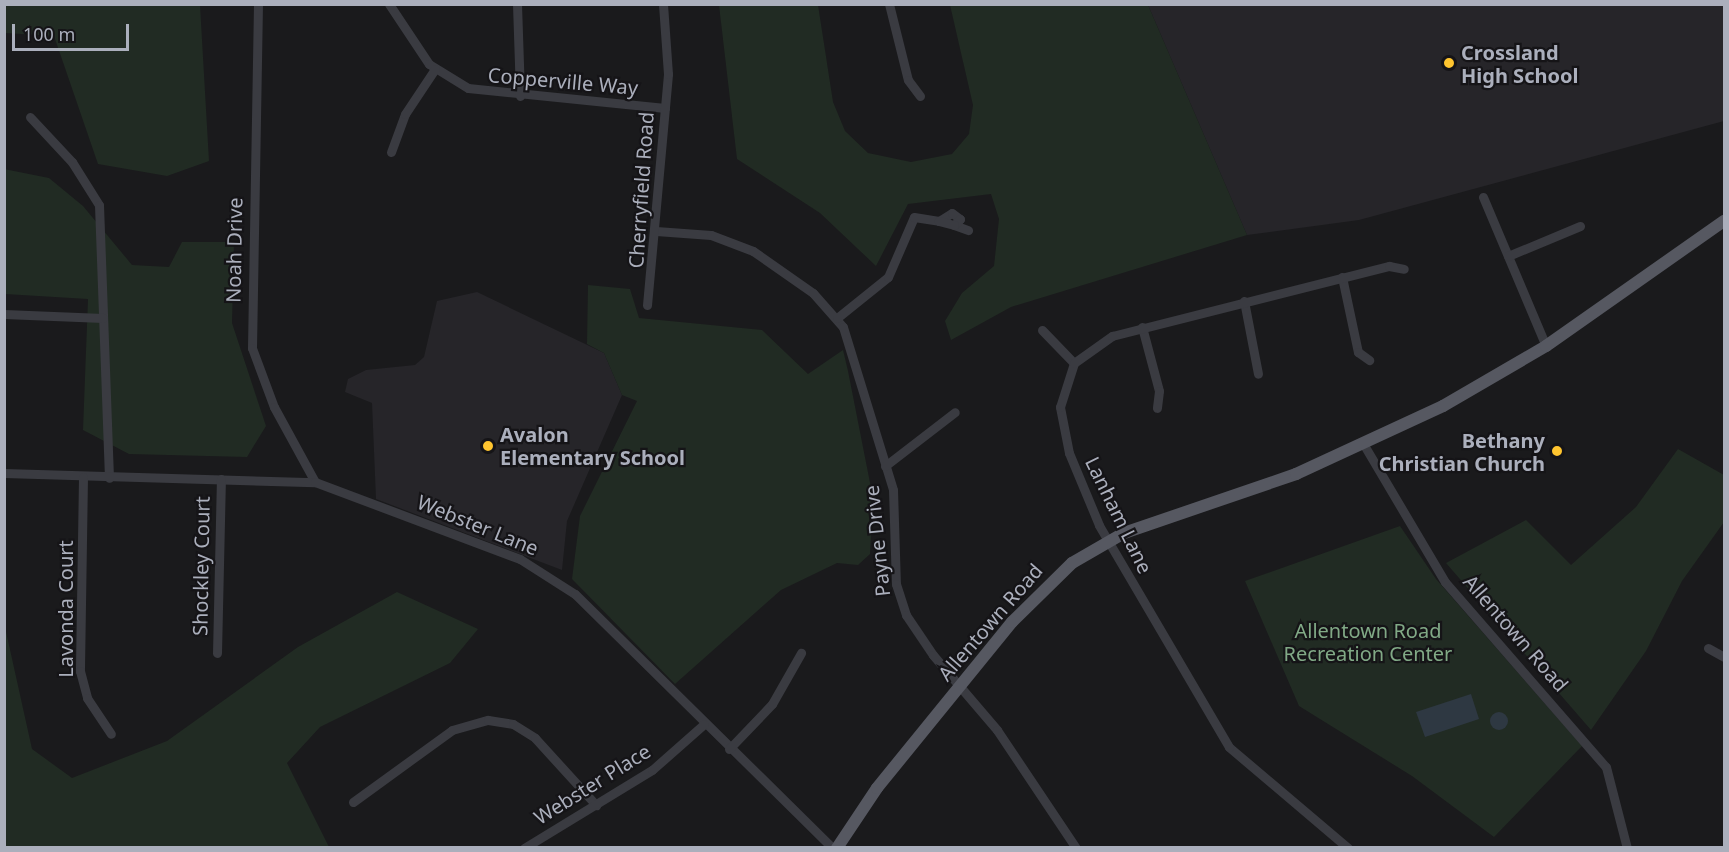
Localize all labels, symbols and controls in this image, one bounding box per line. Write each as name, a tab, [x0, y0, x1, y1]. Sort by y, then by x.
scale bar	[15, 12, 132, 50]
text: 100 m	[23, 22, 75, 46]
place label: Crossland High School	[1461, 40, 1578, 87]
marker: Crossland High School	[1442, 56, 1456, 70]
street label: Copperville Way	[487, 62, 639, 100]
street label: Cherryfield Road	[624, 111, 658, 269]
street label: Noah Drive	[221, 197, 247, 303]
place label: Avalon Elementary School	[500, 422, 685, 469]
place label: Bethany Christian Church	[1379, 428, 1545, 475]
marker: Avalon Elementary School	[481, 439, 495, 453]
marker: Bethany Christian Church	[1550, 444, 1564, 458]
street label: Lanham Lane	[1080, 453, 1158, 577]
street label: Payne Drive	[859, 484, 895, 598]
street label: Webster Lane	[414, 490, 542, 560]
street label: Shockley Court	[188, 496, 214, 636]
street label: Lavonda Court	[53, 540, 77, 678]
street label: Allentown Road	[933, 559, 1047, 685]
street label: Allentown Road	[1459, 570, 1573, 696]
park label: Allentown Road Recreation Center	[1284, 618, 1452, 665]
street label: Webster Place	[529, 739, 655, 829]

